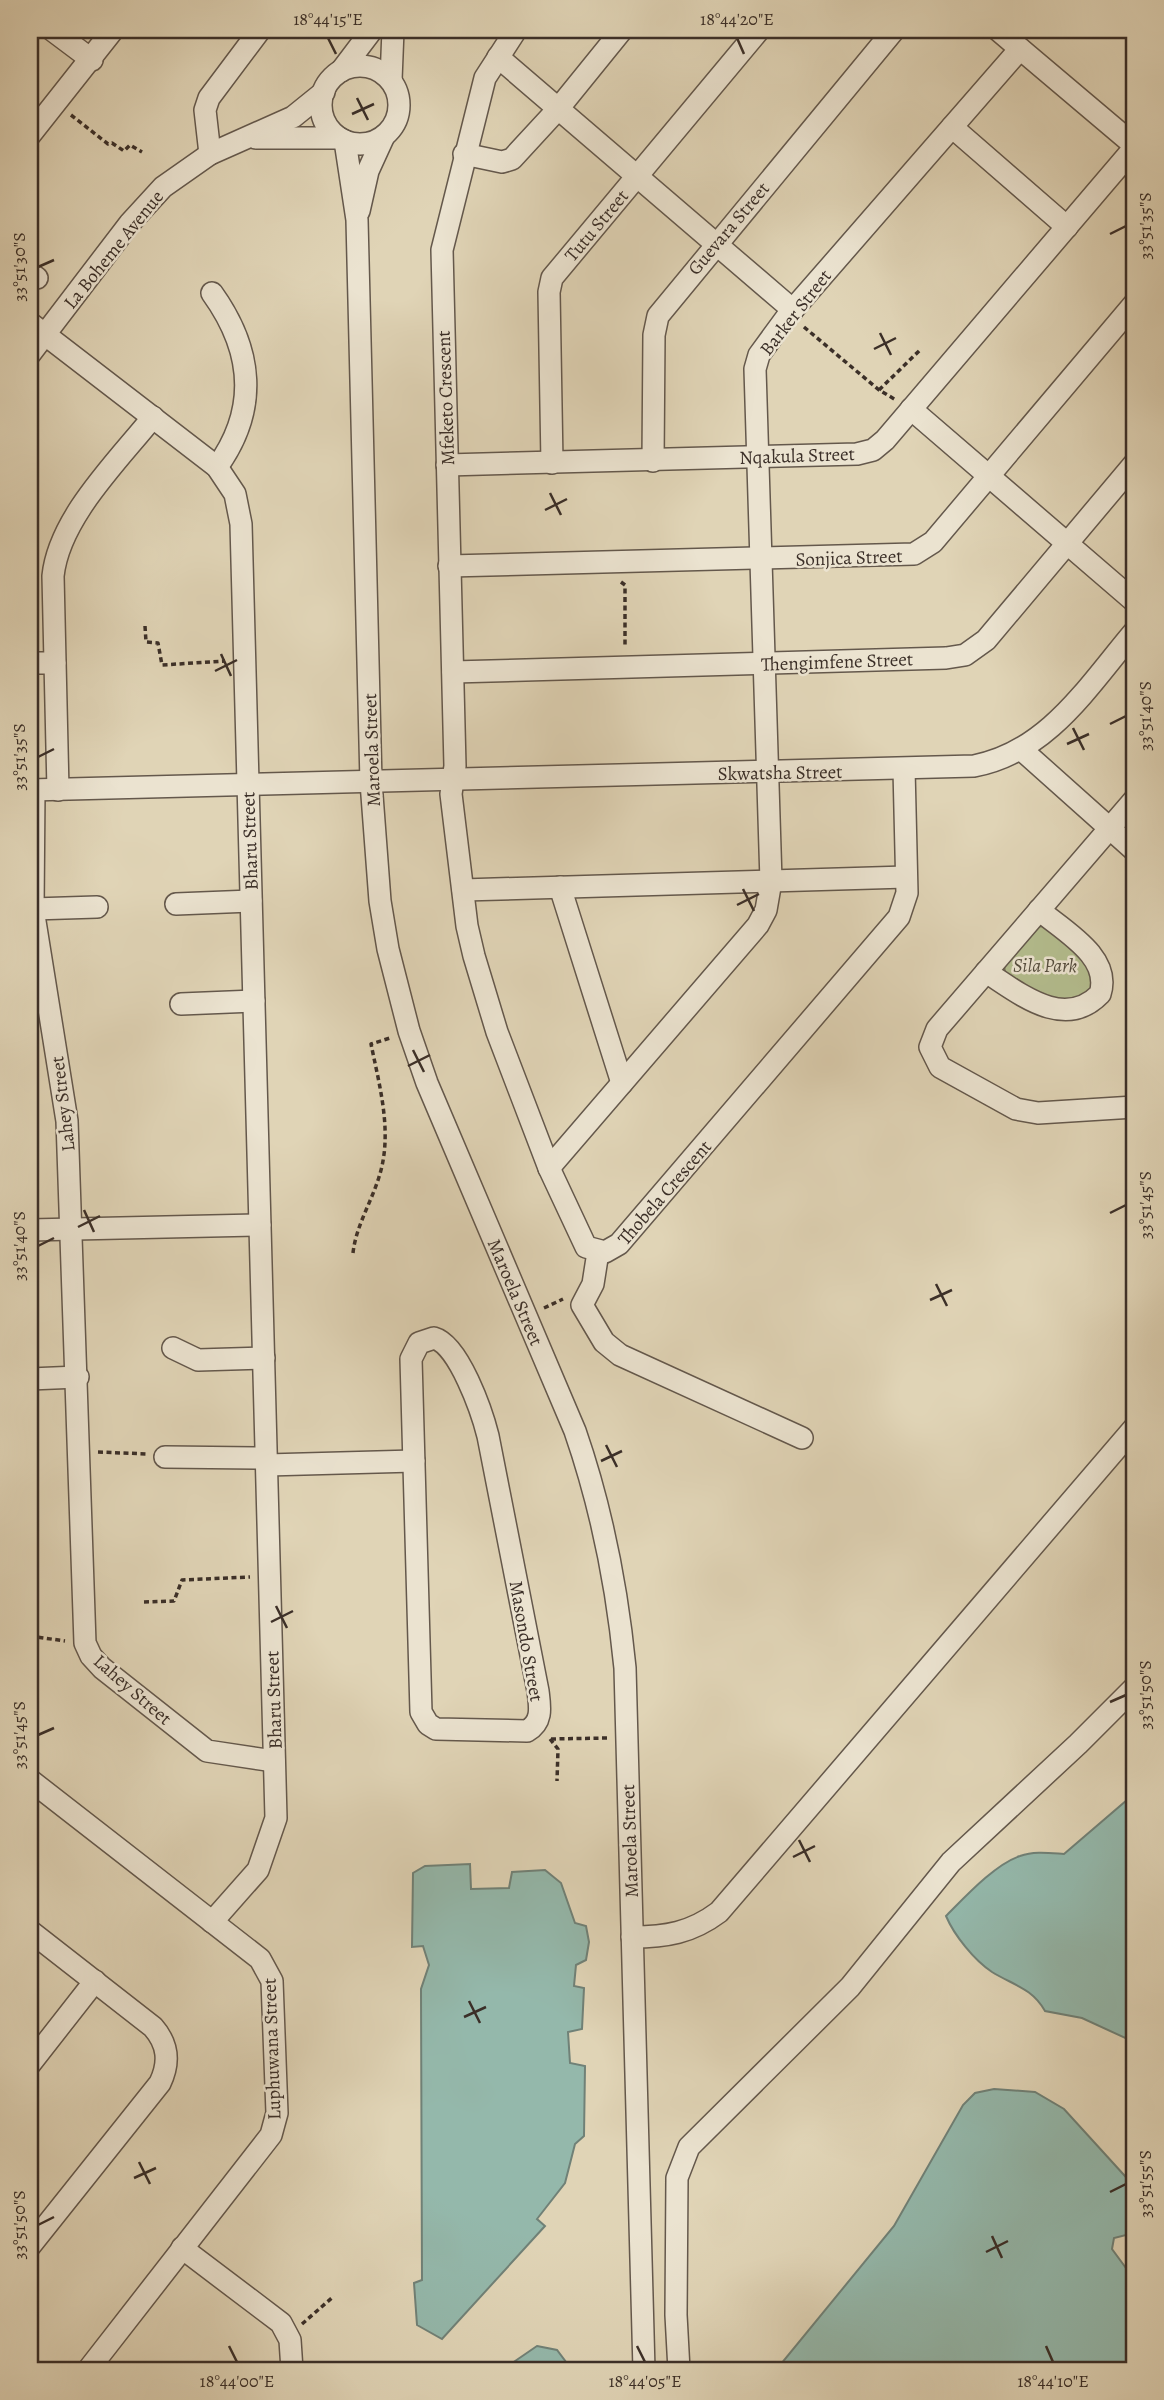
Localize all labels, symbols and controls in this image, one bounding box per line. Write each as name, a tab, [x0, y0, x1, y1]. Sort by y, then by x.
text: 18°44'15"E	[293, 7, 363, 31]
text: 18°44'20"E	[700, 7, 774, 31]
street label: Guevara Street	[682, 176, 776, 281]
street label: Tutu Street	[559, 184, 635, 267]
street label: La Boheme Avenue	[58, 185, 170, 315]
text: 33°51'35"S	[1133, 192, 1157, 260]
text: 33°51'30"S	[7, 232, 31, 302]
street label: Barker Street	[754, 264, 838, 361]
street label: Mfeketo Crescent	[431, 330, 461, 466]
street label: Nqakula Street	[739, 441, 855, 471]
street label: Sonjica Street	[795, 543, 903, 573]
street label: Thengimfene Street	[760, 646, 914, 678]
text: 33°51'40"S	[1133, 681, 1157, 751]
street label: Maroela Street	[357, 693, 387, 807]
text: 33°51'35"S	[7, 723, 31, 791]
street label: Skwatsha Street	[717, 759, 843, 787]
street label: Bharu Street	[235, 791, 265, 891]
park label: Sila Park	[1013, 953, 1077, 979]
street label: Lahey Street	[44, 1055, 82, 1153]
street label: Thobela Crescent	[612, 1135, 718, 1251]
text: 33°51'45"S	[1133, 1171, 1157, 1239]
text: 33°51'40"S	[7, 1211, 31, 1281]
street label: Maroela Street	[481, 1235, 549, 1350]
street label: Masondo Street	[503, 1579, 549, 1704]
street label: Lahey Street	[88, 1648, 177, 1731]
street label: Bharu Street	[259, 1650, 289, 1750]
text: 33°51'50"S	[1133, 1660, 1157, 1730]
text: 33°51'45"S	[7, 1701, 31, 1769]
street label: Maroela Street	[615, 1784, 645, 1898]
street label: Luphuwana Street	[257, 1978, 287, 2120]
text: 33°51'55"S	[1133, 2150, 1157, 2218]
text: 33°51'50"S	[7, 2190, 31, 2260]
text: 18°44'00"E	[200, 2369, 275, 2393]
text: 18°44'05"E	[608, 2369, 682, 2393]
text: 18°44'10"E	[1017, 2369, 1089, 2393]

